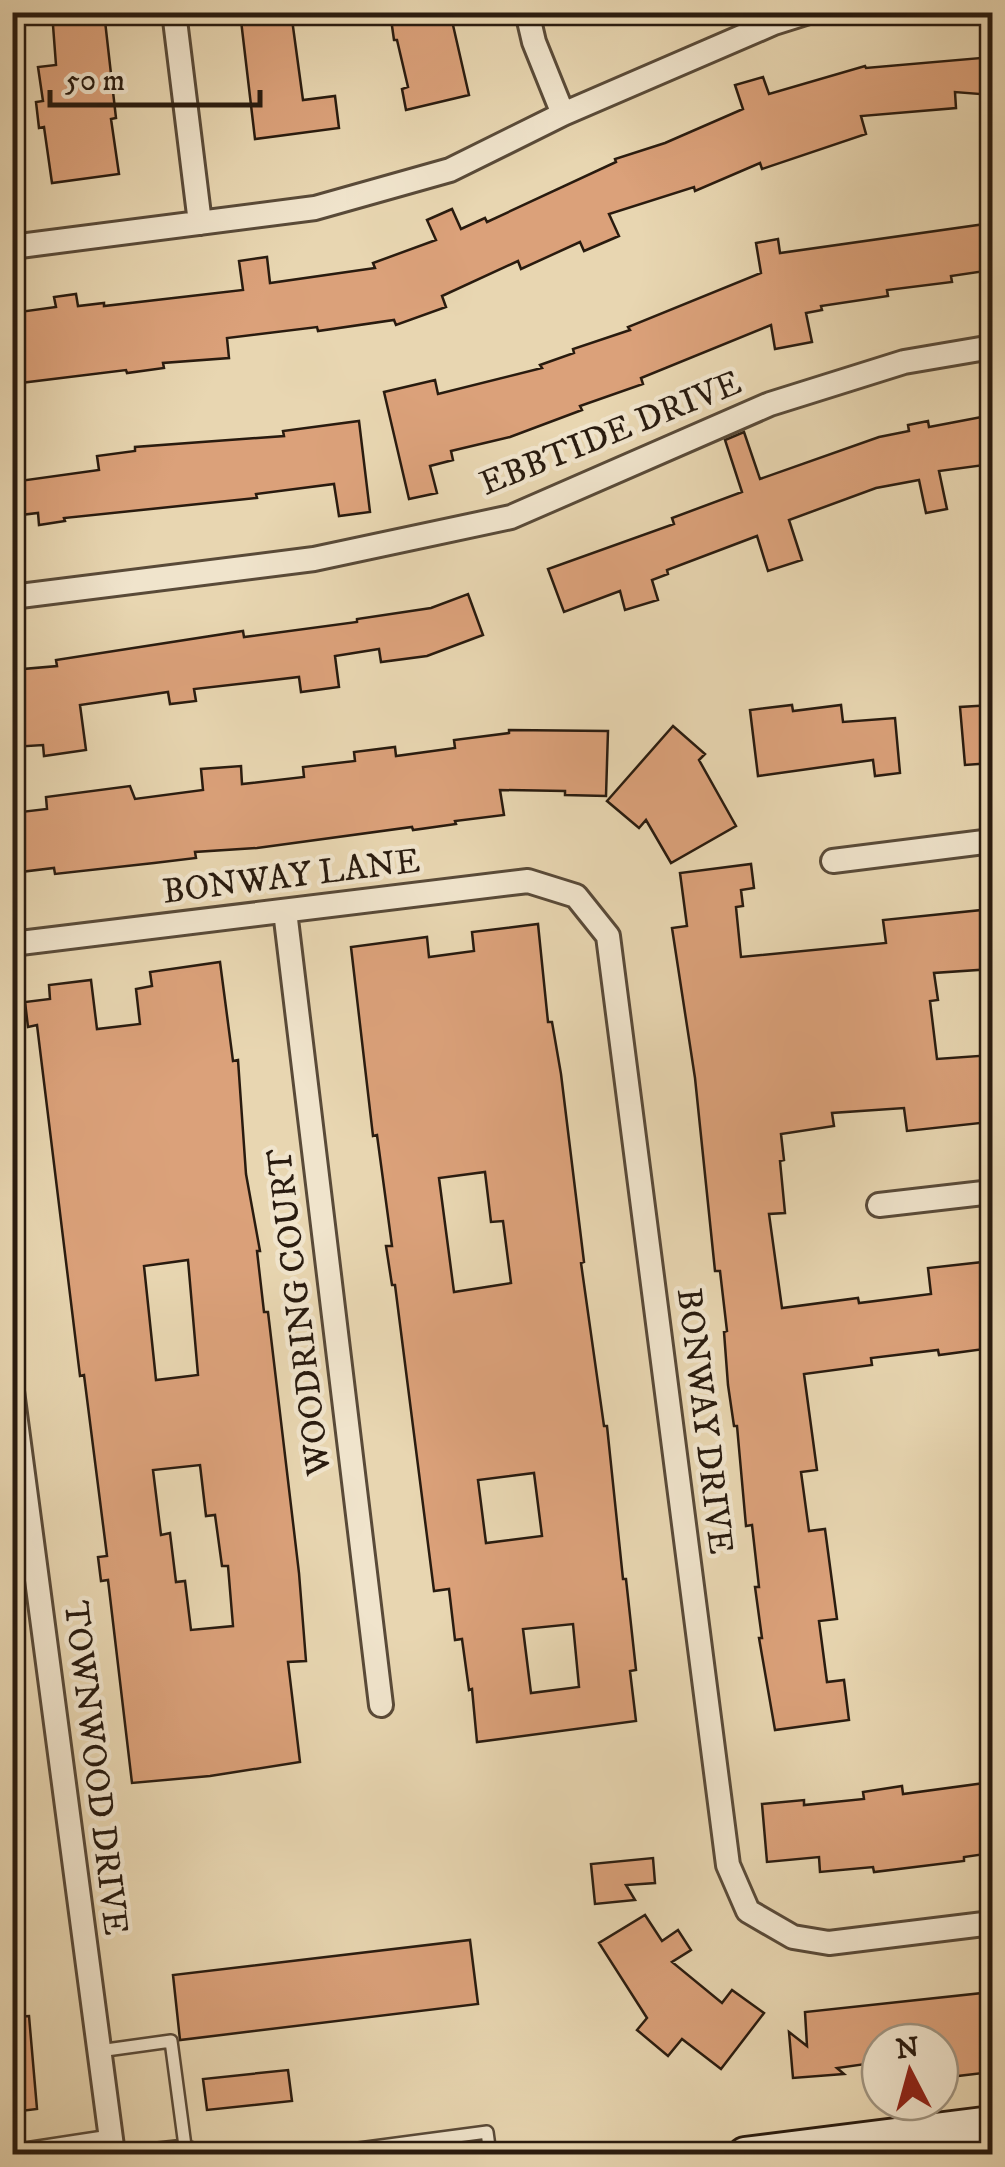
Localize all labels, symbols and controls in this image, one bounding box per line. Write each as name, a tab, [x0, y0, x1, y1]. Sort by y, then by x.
scale bar	[50, 45, 260, 107]
text: 50 m	[65, 63, 125, 100]
street label: EBBTIDE DRIVE	[473, 361, 748, 506]
street label: BONWAY LANE	[160, 839, 422, 915]
street label: WOODRING COURT	[258, 1145, 342, 1479]
street label: BONWAY DRIVE	[666, 1286, 742, 1557]
street label: TOWNWOOD DRIVE	[53, 1599, 137, 1938]
north arrow	[860, 2022, 960, 2122]
text: N	[894, 2030, 921, 2067]

